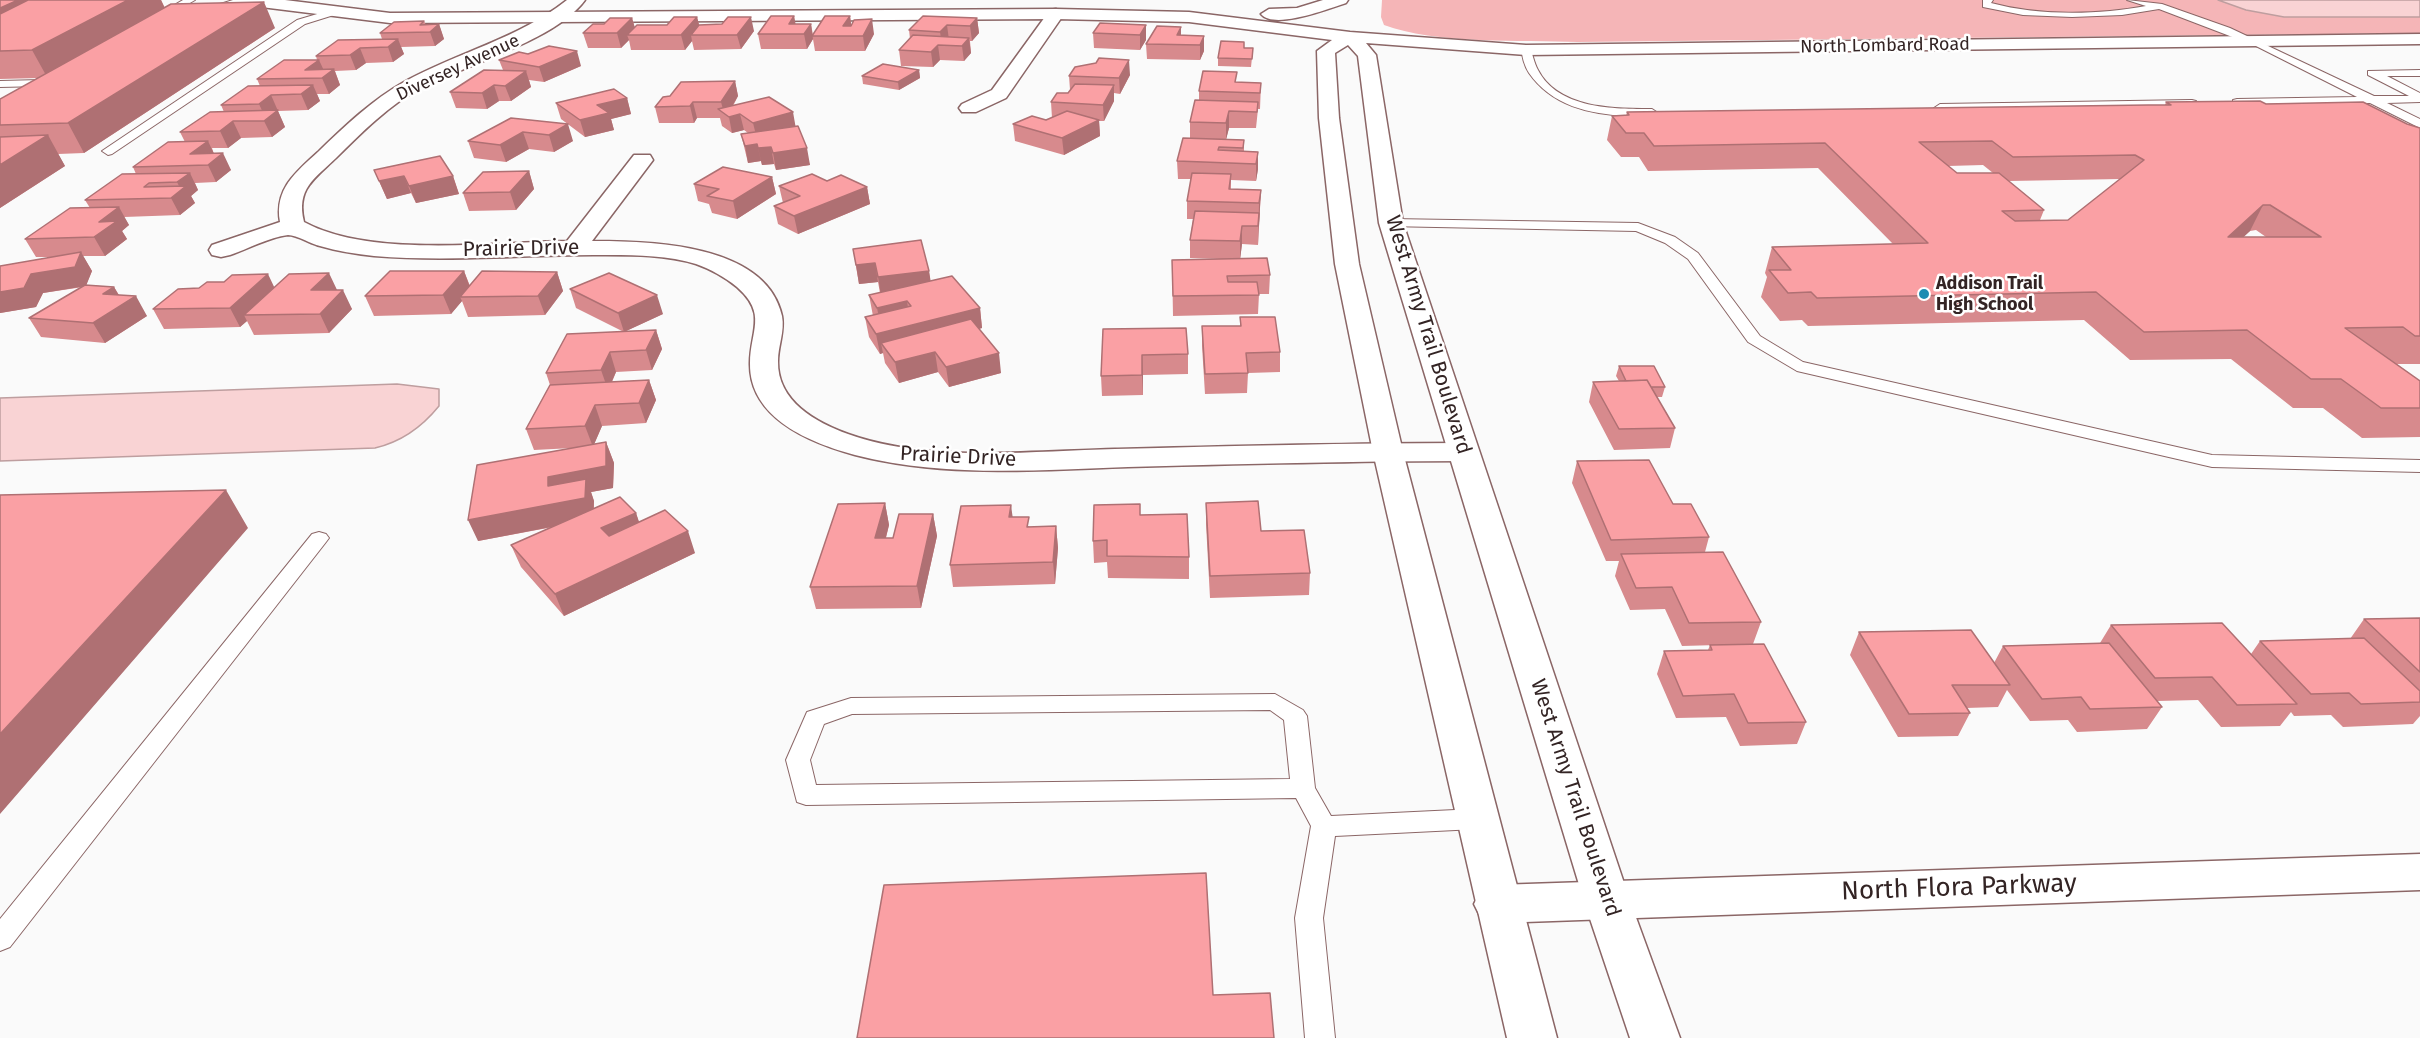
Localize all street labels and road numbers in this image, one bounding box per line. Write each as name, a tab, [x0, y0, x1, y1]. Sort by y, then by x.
street label: Diversey Avenue	[393, 30, 523, 106]
street label: North Lombard Road	[1800, 34, 1970, 58]
street label: West Army Trail Boulevard	[1380, 213, 1476, 457]
street label: Prairie Drive	[462, 235, 580, 263]
street label: Prairie Drive	[899, 441, 1017, 473]
street label: West Army Trail Boulevard	[1525, 676, 1625, 920]
street label: North Flora Parkway	[1841, 868, 2077, 908]

